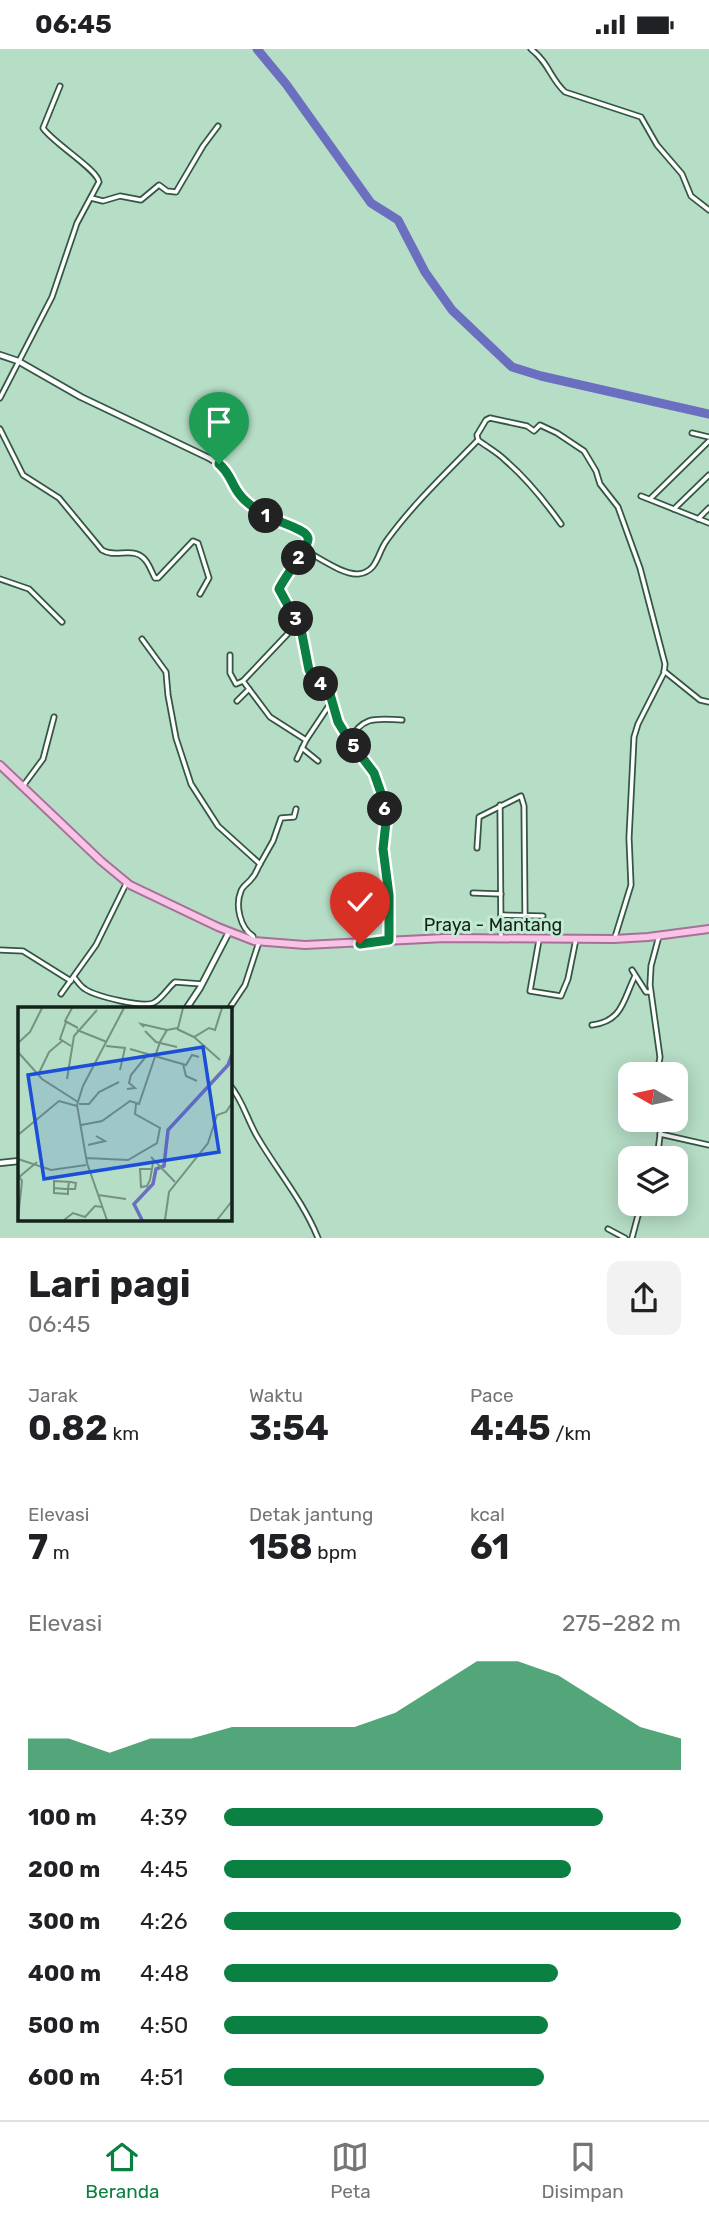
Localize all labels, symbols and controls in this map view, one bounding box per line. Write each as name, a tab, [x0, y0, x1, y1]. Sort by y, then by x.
text: 06:45	[35, 9, 112, 40]
pin	[189, 392, 249, 464]
icon: arrive	[200, 403, 238, 441]
pin: 1	[248, 498, 284, 533]
text: 1	[261, 504, 270, 527]
pin: 2	[282, 540, 316, 575]
text: 2	[292, 546, 305, 569]
pin: 3	[278, 601, 314, 637]
text: 3	[289, 607, 302, 630]
pin: 4	[304, 667, 338, 701]
text: 4	[314, 672, 327, 695]
pin: 5	[336, 729, 372, 763]
text: 5	[347, 734, 360, 757]
pin: 6	[368, 791, 402, 827]
text: 6	[378, 797, 391, 820]
pin	[330, 872, 390, 944]
icon: check	[341, 883, 379, 921]
street label: Praya - Mantang	[424, 914, 562, 936]
inset map	[18, 1007, 231, 1220]
north arrow	[618, 1062, 688, 1132]
map controls	[618, 1062, 688, 1216]
button: layers	[618, 1146, 688, 1216]
text: Lari pagi	[28, 1261, 191, 1307]
button: share	[607, 1261, 681, 1335]
text: 06:45	[28, 1310, 90, 1338]
text: Jarak	[28, 1384, 78, 1407]
text: Waktu	[249, 1384, 303, 1407]
text: Pace	[470, 1384, 514, 1407]
text: 0.82	[28, 1407, 108, 1449]
text: 3:54	[249, 1407, 329, 1449]
text: 4:45	[470, 1407, 551, 1449]
text: km	[108, 1422, 139, 1445]
text: /km	[551, 1422, 591, 1445]
text: Elevasi	[28, 1503, 89, 1526]
text: Detak jantung	[249, 1503, 373, 1526]
text: kcal	[470, 1503, 505, 1526]
text: 7	[28, 1526, 48, 1568]
text: 158	[249, 1526, 313, 1568]
text: 61	[470, 1526, 509, 1568]
text: m	[48, 1541, 70, 1564]
text: bpm	[313, 1541, 357, 1564]
text: Elevasi	[28, 1609, 102, 1637]
text: 275–282 m	[562, 1609, 681, 1637]
text: 100 m	[28, 1803, 97, 1831]
text: 4:39	[140, 1803, 188, 1831]
text: 200 m	[28, 1855, 100, 1883]
text: 4:45	[140, 1855, 188, 1883]
text: 300 m	[28, 1907, 100, 1935]
text: 4:26	[140, 1907, 188, 1935]
text: 400 m	[28, 1959, 101, 1987]
text: 4:48	[140, 1959, 189, 1987]
text: 500 m	[28, 2011, 100, 2039]
text: 4:50	[140, 2011, 188, 2039]
text: 600 m	[28, 2063, 100, 2091]
text: 4:51	[140, 2063, 183, 2091]
tab: Beranda	[85, 2138, 160, 2203]
tab: Peta	[330, 2138, 371, 2203]
tab: Disimpan	[541, 2138, 624, 2203]

